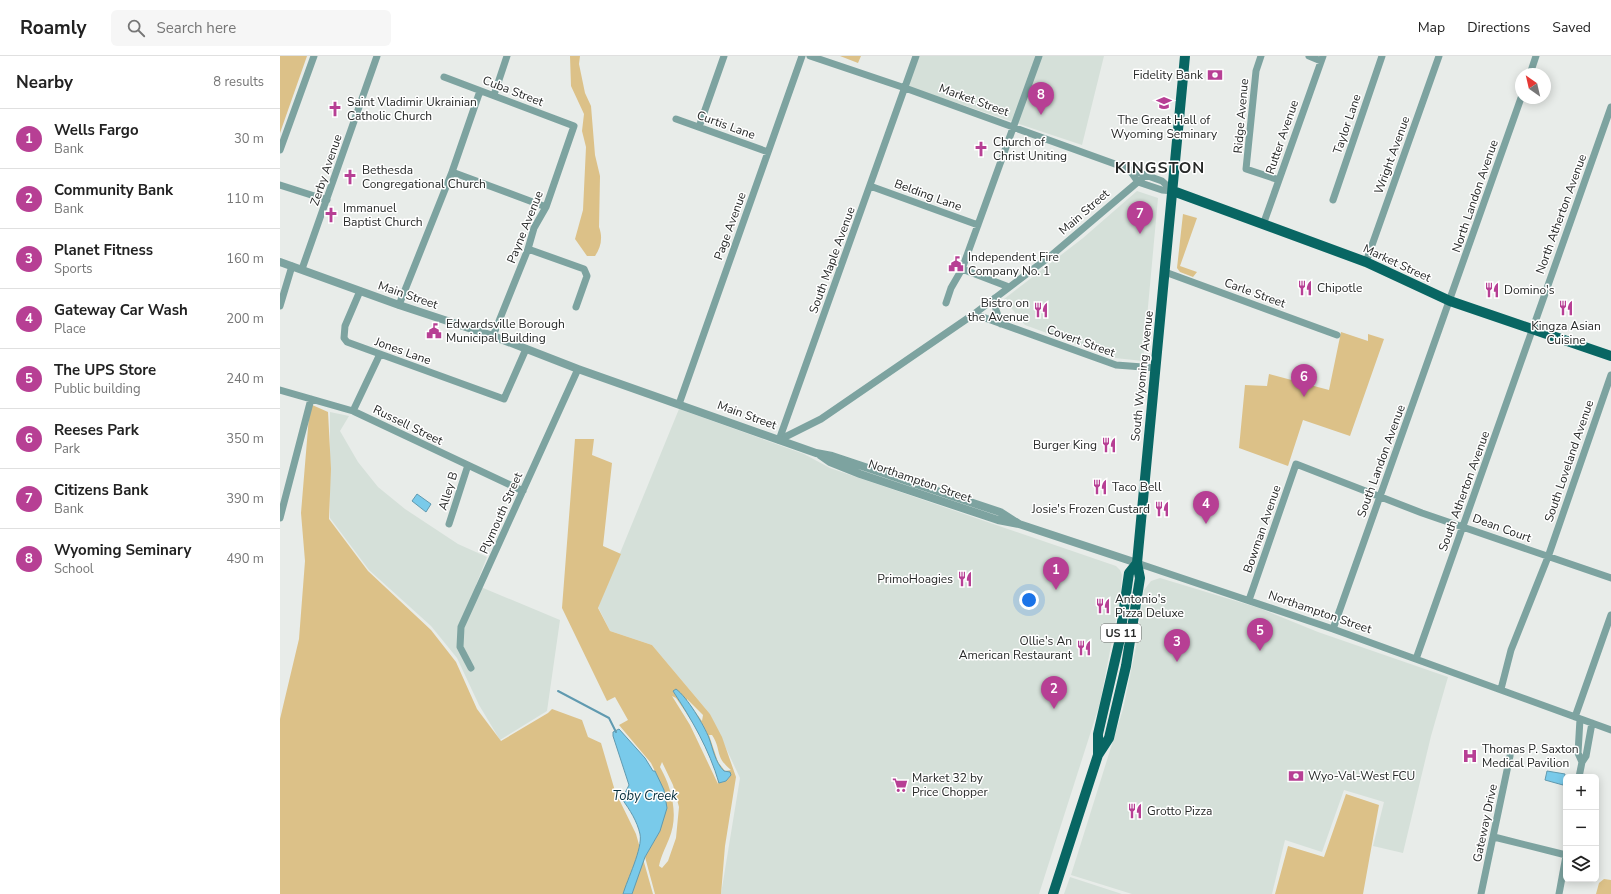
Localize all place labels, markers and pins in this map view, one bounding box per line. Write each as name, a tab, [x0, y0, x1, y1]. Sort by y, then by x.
bank icon: Fidelity Bank	[1206, 66, 1224, 84]
place label: Fidelity Bank	[1133, 67, 1204, 83]
pin: 8	[1028, 82, 1054, 115]
place label: Saint Vladimir Ukrainian Catholic Church	[347, 94, 477, 124]
school or university icon: The Great Hall of Wyoming Seminary	[1155, 94, 1173, 112]
church icon: Saint Vladimir Ukrainian Catholic Church	[326, 100, 344, 118]
place label: The Great Hall of Wyoming Seminary	[1111, 112, 1218, 142]
place label: Church of Christ Uniting	[993, 134, 1067, 164]
church icon: Church of Christ Uniting	[972, 140, 990, 158]
place label: Bethesda Congregational Church	[362, 162, 486, 192]
church icon: Bethesda Congregational Church	[341, 168, 359, 186]
place label: Immanuel Baptist Church	[343, 200, 423, 230]
pin: 7	[1127, 201, 1153, 234]
church icon: Immanuel Baptist Church	[322, 206, 340, 224]
place label: Independent Fire Company No. 1	[968, 249, 1059, 279]
public building icon: Independent Fire Company No. 1	[947, 255, 965, 273]
restaurant icon: Chipotle	[1296, 279, 1314, 297]
place label: Chipotle	[1317, 280, 1362, 296]
restaurant icon: Domino's	[1483, 281, 1501, 299]
place label: Domino's	[1504, 282, 1555, 298]
place label: Bistro on the Avenue	[968, 295, 1029, 325]
restaurant icon: Kingza Asian Cuisine	[1557, 299, 1575, 317]
restaurant icon: Bistro on the Avenue	[1032, 301, 1050, 319]
place label: Edwardsville Borough Municipal Building	[446, 316, 565, 346]
place label: Kingza Asian Cuisine	[1531, 318, 1601, 348]
public building icon: Edwardsville Borough Municipal Building	[425, 322, 443, 340]
pin: 6	[1291, 364, 1317, 397]
restaurant icon: Burger King	[1100, 436, 1118, 454]
place label: Burger King	[1033, 437, 1097, 453]
restaurant icon: Taco Bell	[1091, 478, 1109, 496]
place label: Taco Bell	[1112, 479, 1162, 495]
pin: 4	[1193, 491, 1219, 524]
restaurant icon: Josie's Frozen Custard	[1153, 500, 1171, 518]
place label: Josie's Frozen Custard	[1031, 501, 1150, 517]
pin: 1	[1043, 557, 1069, 590]
restaurant icon: PrimoHoagies	[956, 570, 974, 588]
place label: PrimoHoagies	[877, 571, 953, 587]
place label: Antonio's Pizza Deluxe	[1115, 591, 1184, 621]
restaurant icon: Antonio's Pizza Deluxe	[1094, 597, 1112, 615]
pin: 5	[1247, 618, 1273, 651]
pin: 3	[1164, 629, 1190, 662]
place label: Ollie's An American Restaurant	[959, 633, 1073, 663]
restaurant icon: Ollie's An American Restaurant	[1075, 639, 1093, 657]
pin: 2	[1041, 676, 1067, 709]
place label: Thomas P. Saxton Medical Pavilion	[1482, 741, 1579, 771]
hospital icon: Thomas P. Saxton Medical Pavilion	[1461, 747, 1479, 765]
bank icon: Wyo-Val-West FCU	[1287, 767, 1305, 785]
place label: Wyo-Val-West FCU	[1308, 768, 1415, 784]
place label: Market 32 by Price Chopper	[912, 770, 988, 800]
supermarket icon: Market 32 by Price Chopper	[891, 776, 909, 794]
restaurant icon: Grotto Pizza	[1126, 802, 1144, 820]
place label: Grotto Pizza	[1147, 803, 1212, 819]

